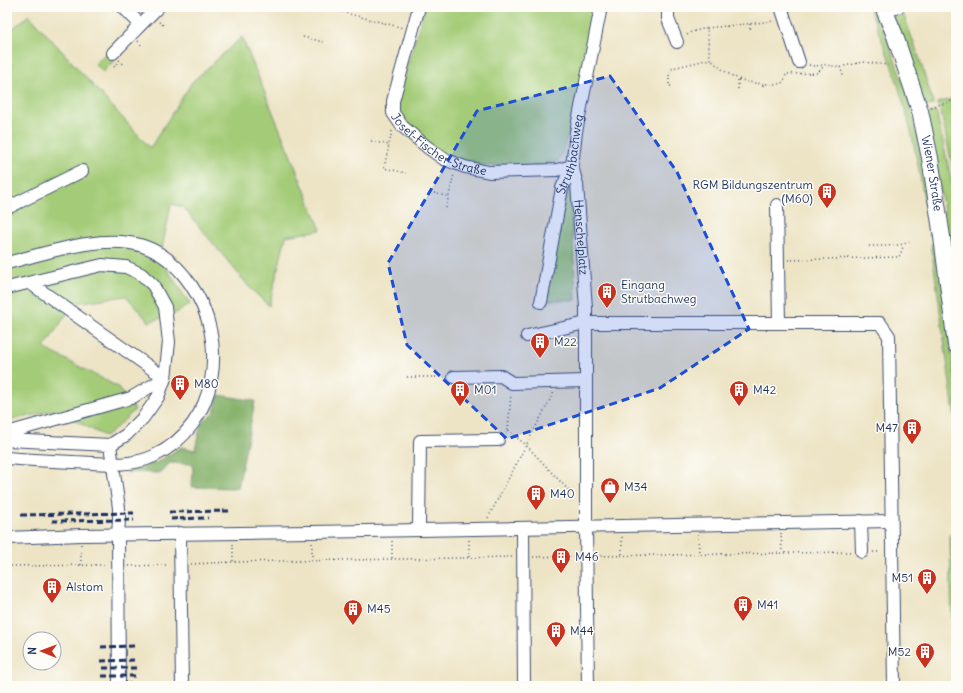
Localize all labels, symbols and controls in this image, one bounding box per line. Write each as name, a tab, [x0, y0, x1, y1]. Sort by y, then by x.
street label: Josef-Fischer-Straße	[388, 110, 488, 178]
street label: Struthbachweg	[553, 113, 586, 195]
street label: Wiener Straße	[918, 134, 946, 212]
place label: RGM Bildungszentrum (M60)	[692, 177, 813, 206]
building icon: RGM Bildungszentrum (M60)	[816, 181, 838, 209]
street label: Henschelplatz	[571, 199, 592, 276]
place label: Eingang Strutbachweg	[621, 277, 696, 306]
building icon: Eingang Strutbachweg	[596, 281, 618, 309]
building icon: M22	[529, 331, 551, 359]
place label: M22	[554, 334, 577, 349]
building icon: M80	[169, 373, 191, 401]
place label: M80	[194, 376, 219, 391]
building icon: M01	[449, 379, 471, 407]
building icon: M42	[728, 379, 750, 407]
place label: M01	[474, 382, 496, 397]
place label: M42	[753, 382, 777, 397]
building icon: M47	[901, 417, 923, 445]
place label: M47	[876, 420, 898, 435]
shop icon: M34	[599, 476, 621, 504]
place label: M34	[624, 479, 648, 494]
building icon: M40	[525, 483, 547, 511]
place label: M40	[550, 486, 575, 501]
building icon: M46	[550, 546, 572, 574]
place label: M46	[575, 549, 599, 564]
building icon: M51	[916, 567, 938, 595]
place label: M51	[892, 570, 913, 585]
building icon: Alstom	[41, 576, 63, 604]
place label: Alstom	[66, 579, 104, 594]
building icon: M41	[732, 594, 754, 622]
place label: M41	[757, 597, 778, 612]
building icon: M45	[342, 598, 364, 626]
place label: M45	[367, 601, 391, 616]
building icon: M44	[545, 620, 567, 648]
place label: M44	[570, 623, 594, 638]
north arrow	[22, 631, 62, 671]
building icon: M52	[914, 641, 936, 669]
place label: M52	[888, 644, 911, 659]
text: N	[25, 647, 39, 655]

